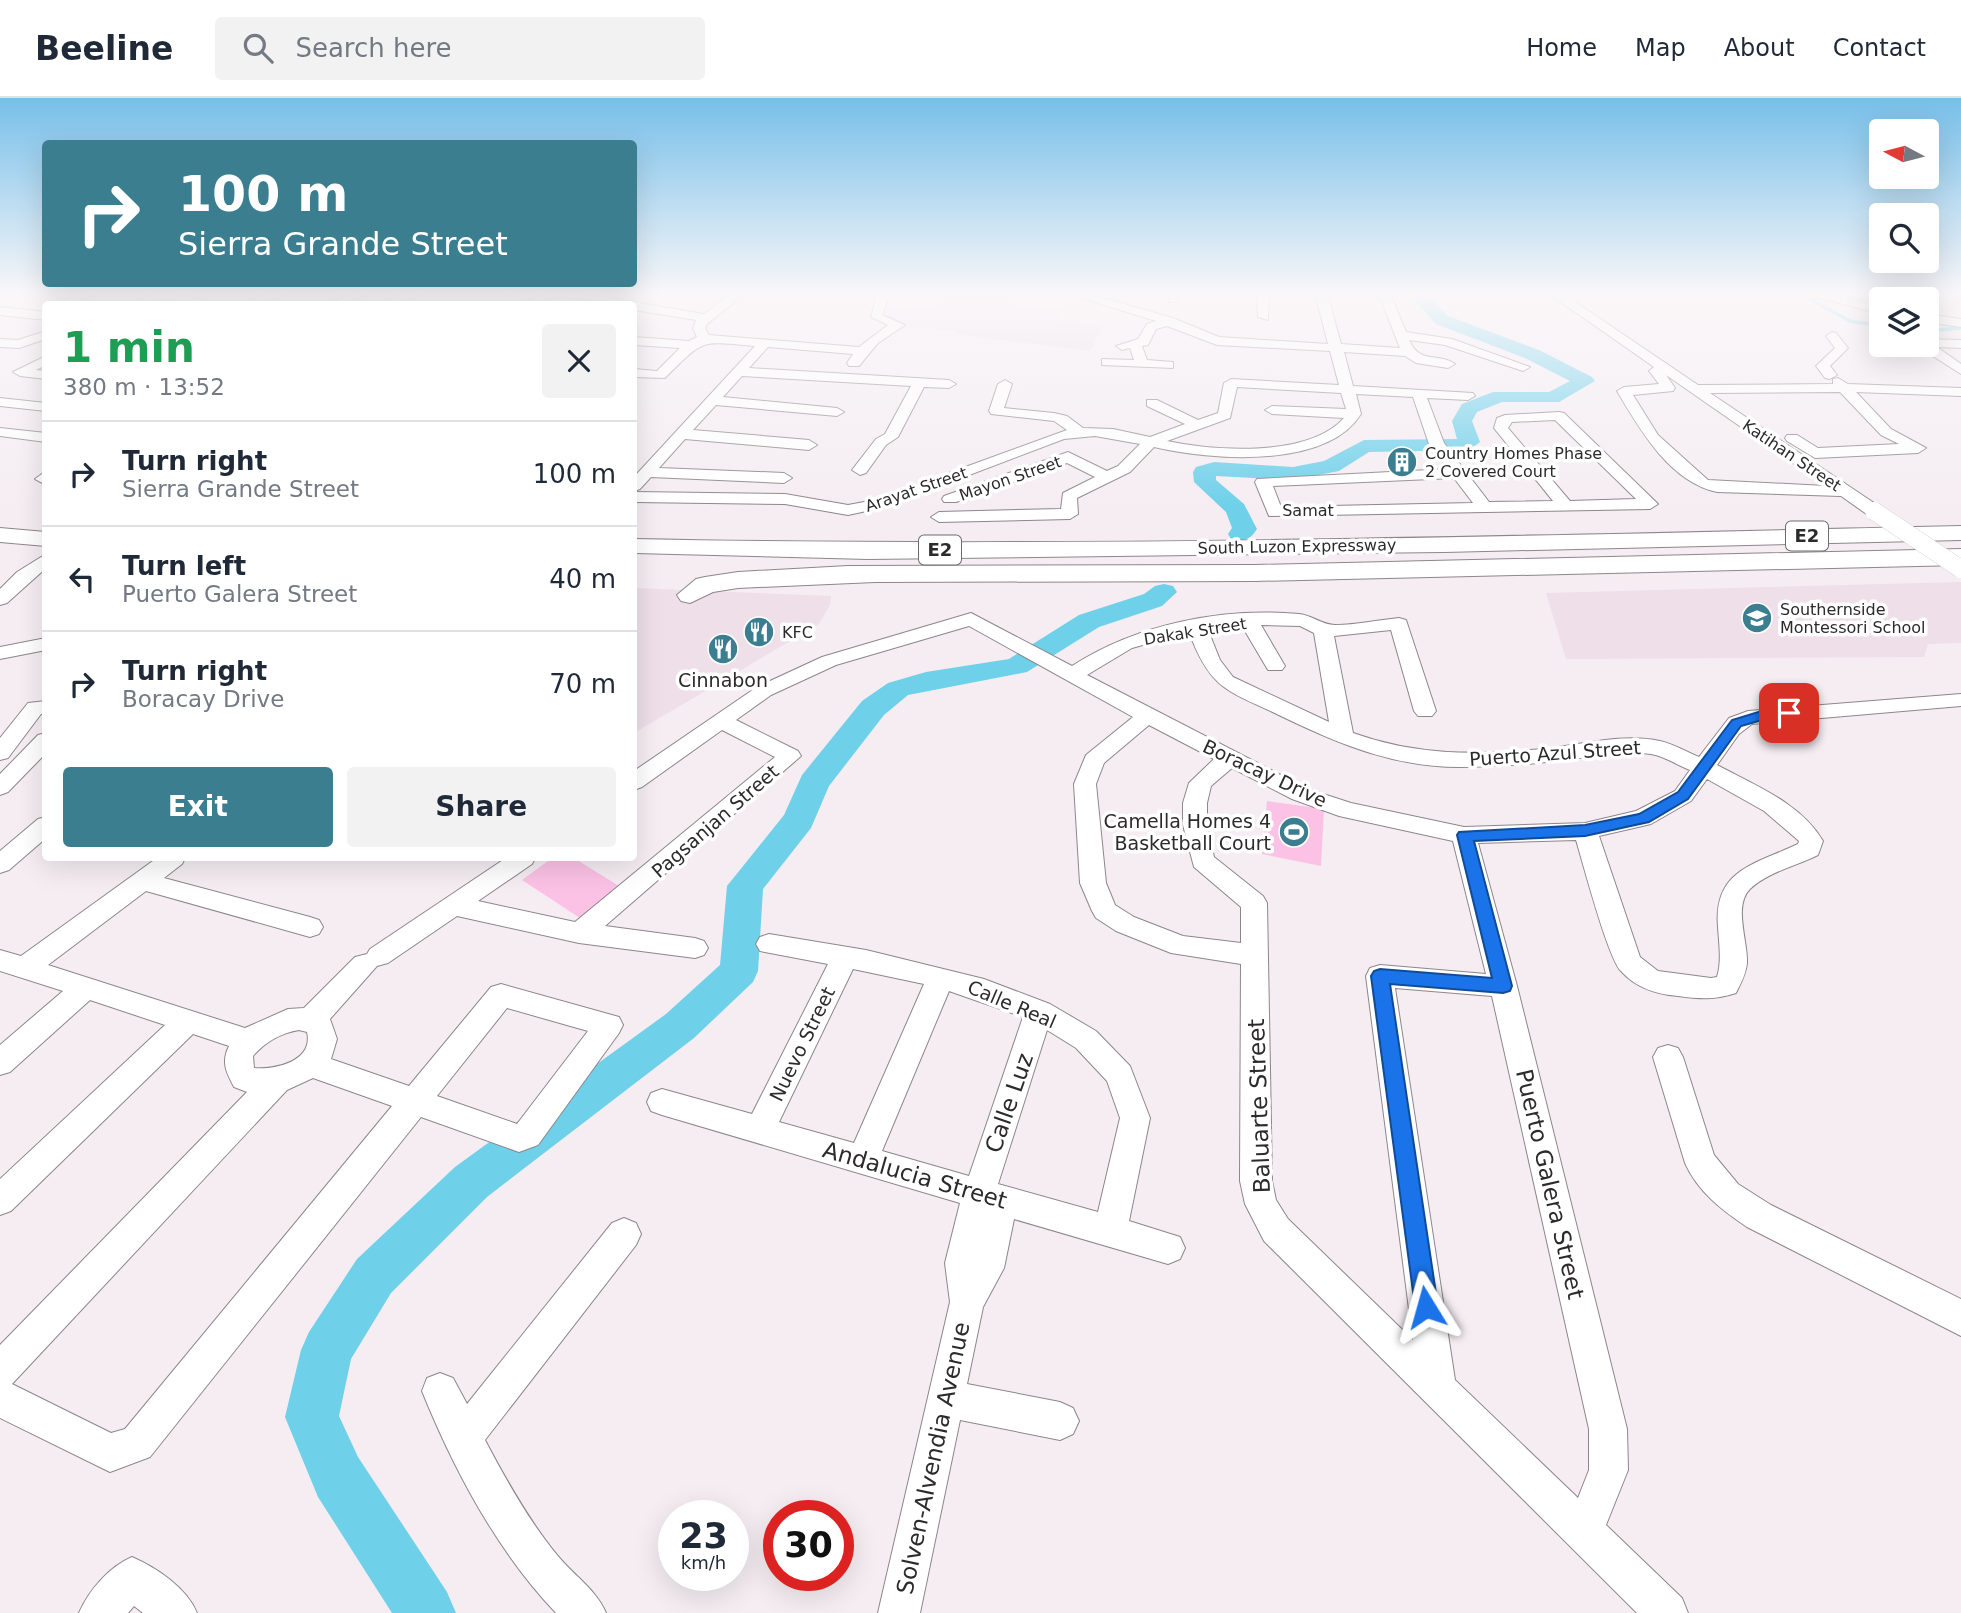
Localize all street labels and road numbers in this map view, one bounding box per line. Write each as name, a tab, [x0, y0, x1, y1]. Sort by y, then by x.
street label: Katihan Street	[1739, 416, 1845, 495]
street label: Mayon Street	[957, 452, 1064, 505]
street label: Arayat Street	[863, 463, 970, 516]
street label: Samat	[1282, 501, 1334, 520]
road number: E2	[1786, 522, 1828, 550]
street label: South Luzon Expressway	[1198, 535, 1396, 558]
road number: E2	[919, 536, 961, 564]
street label: Dakak Street	[1142, 614, 1248, 649]
street label: Boracay Drive	[1200, 735, 1330, 811]
street label: Puerto Azul Street	[1469, 736, 1641, 770]
street label: Pagsanjan Street	[647, 760, 783, 882]
street label: Calle Real	[964, 975, 1060, 1033]
street label: Nuevo Street	[765, 983, 839, 1105]
street label: Baluarte Street	[1243, 1018, 1275, 1194]
street label: Calle Luz	[980, 1050, 1038, 1156]
street label: Puerto Galera Street	[1511, 1066, 1589, 1302]
street label: Andalucia Street	[820, 1136, 1010, 1214]
street label: Solven-Alvendia Avenue	[891, 1320, 975, 1596]

